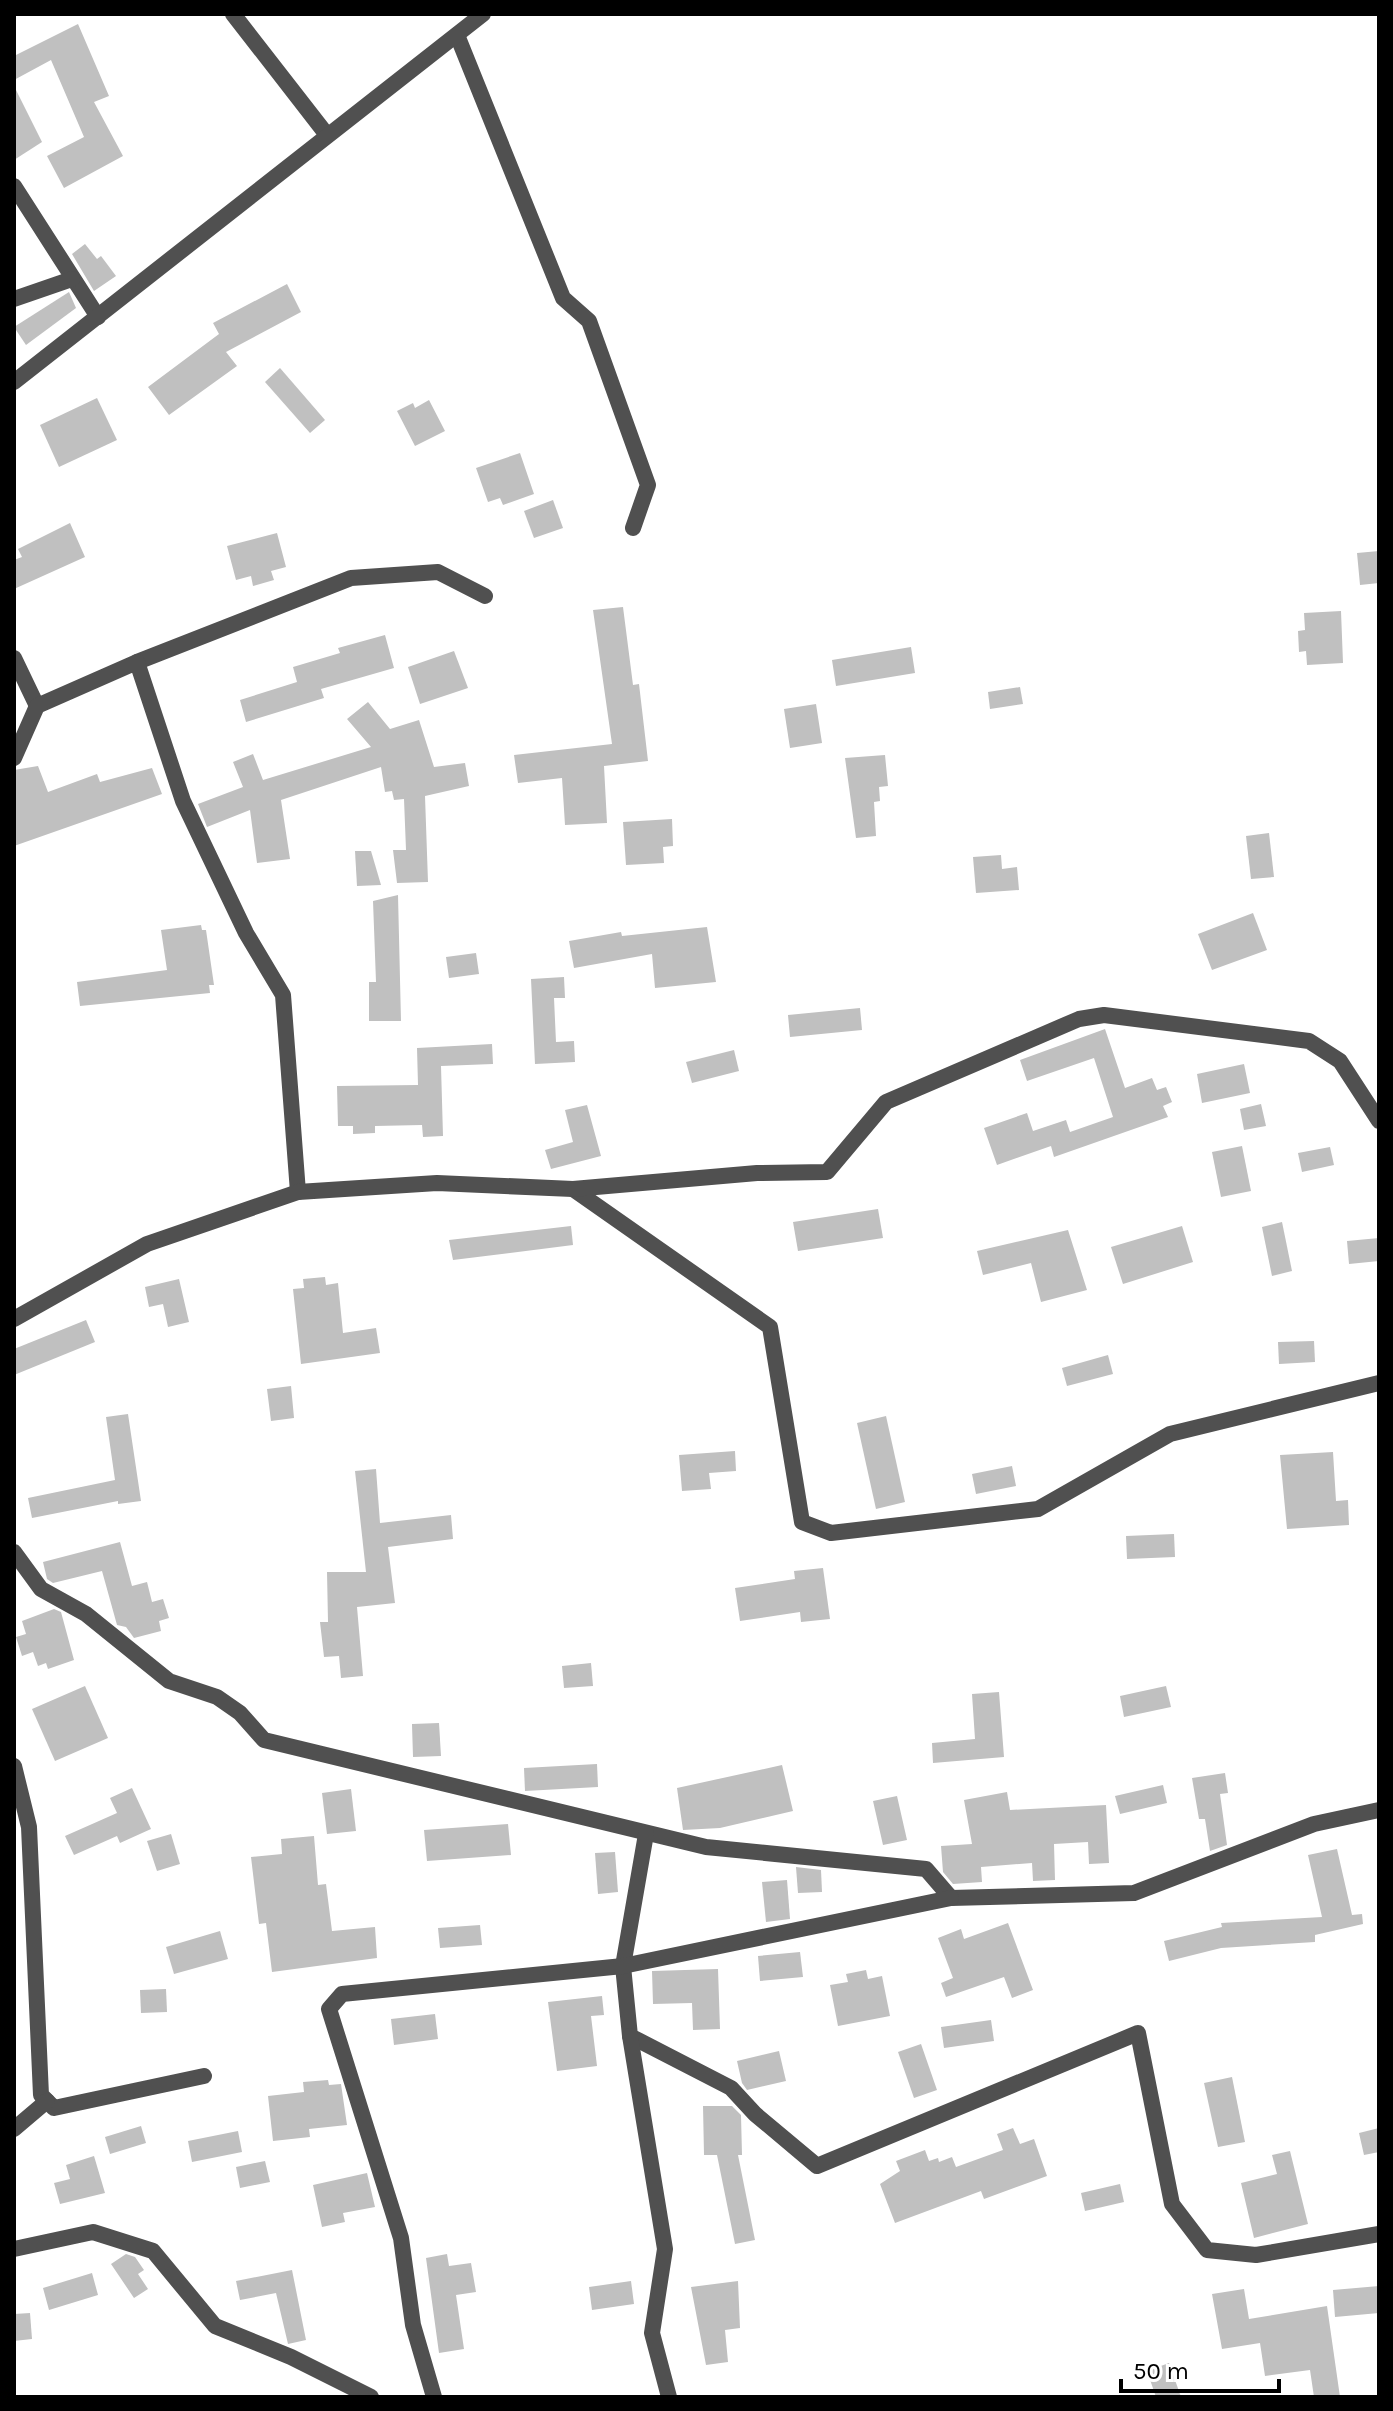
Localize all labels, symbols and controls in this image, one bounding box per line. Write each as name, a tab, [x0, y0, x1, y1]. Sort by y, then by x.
scale bar	[1121, 2343, 1279, 2393]
text: 50 m	[1133, 2357, 1189, 2385]

